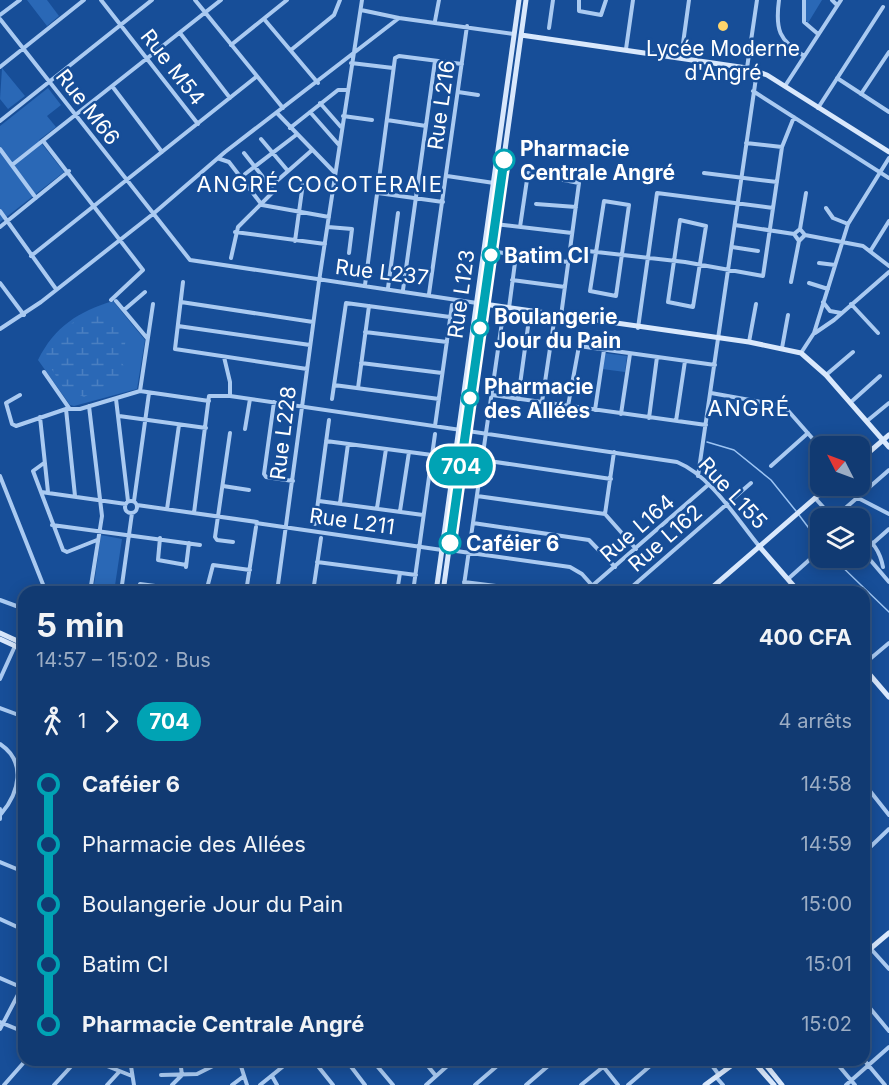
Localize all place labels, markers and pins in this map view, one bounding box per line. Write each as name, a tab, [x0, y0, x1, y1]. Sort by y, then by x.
marker: Lycée Moderne d'Angré	[716, 19, 730, 33]
place label: Lycée Moderne d'Angré	[646, 36, 800, 85]
place label: Pharmacie Centrale Angré	[520, 136, 675, 185]
marker: Pharmacie Centrale Angré	[493, 149, 515, 171]
place label: Batim CI	[504, 243, 589, 268]
marker: Batim CI	[482, 246, 500, 264]
place label: Boulangerie Jour du Pain	[494, 304, 621, 353]
marker: Boulangerie Jour du Pain	[471, 319, 489, 337]
place label: Pharmacie des Allées	[484, 374, 594, 423]
marker: Pharmacie des Allées	[461, 389, 479, 407]
place label: Caféier 6	[466, 531, 560, 556]
marker: Caféier 6	[439, 532, 461, 554]

